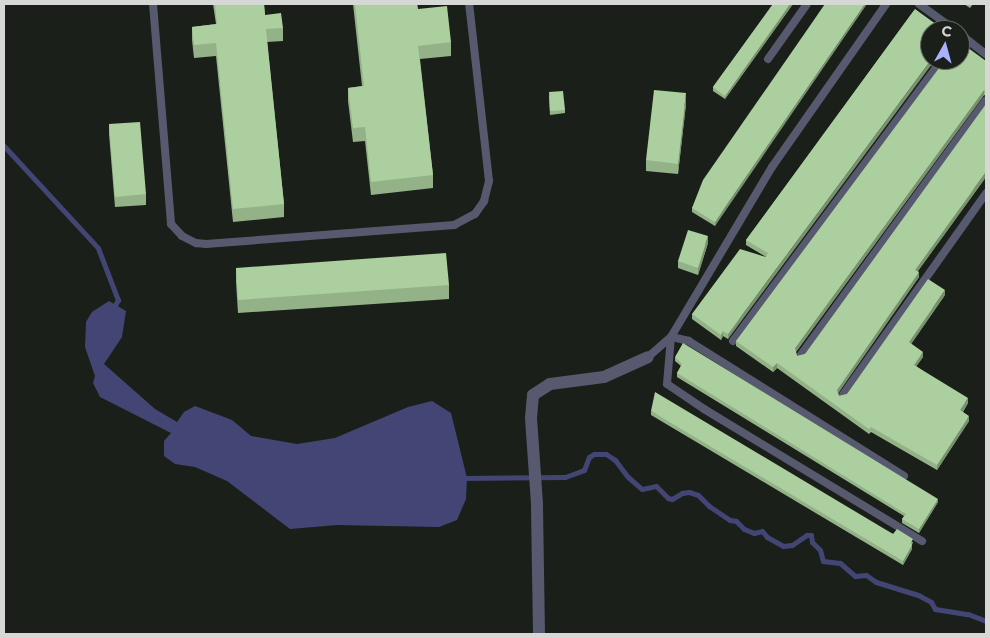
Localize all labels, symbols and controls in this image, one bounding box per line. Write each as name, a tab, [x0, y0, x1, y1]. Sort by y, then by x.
north arrow	[920, 20, 970, 70]
text: С	[941, 22, 953, 41]

